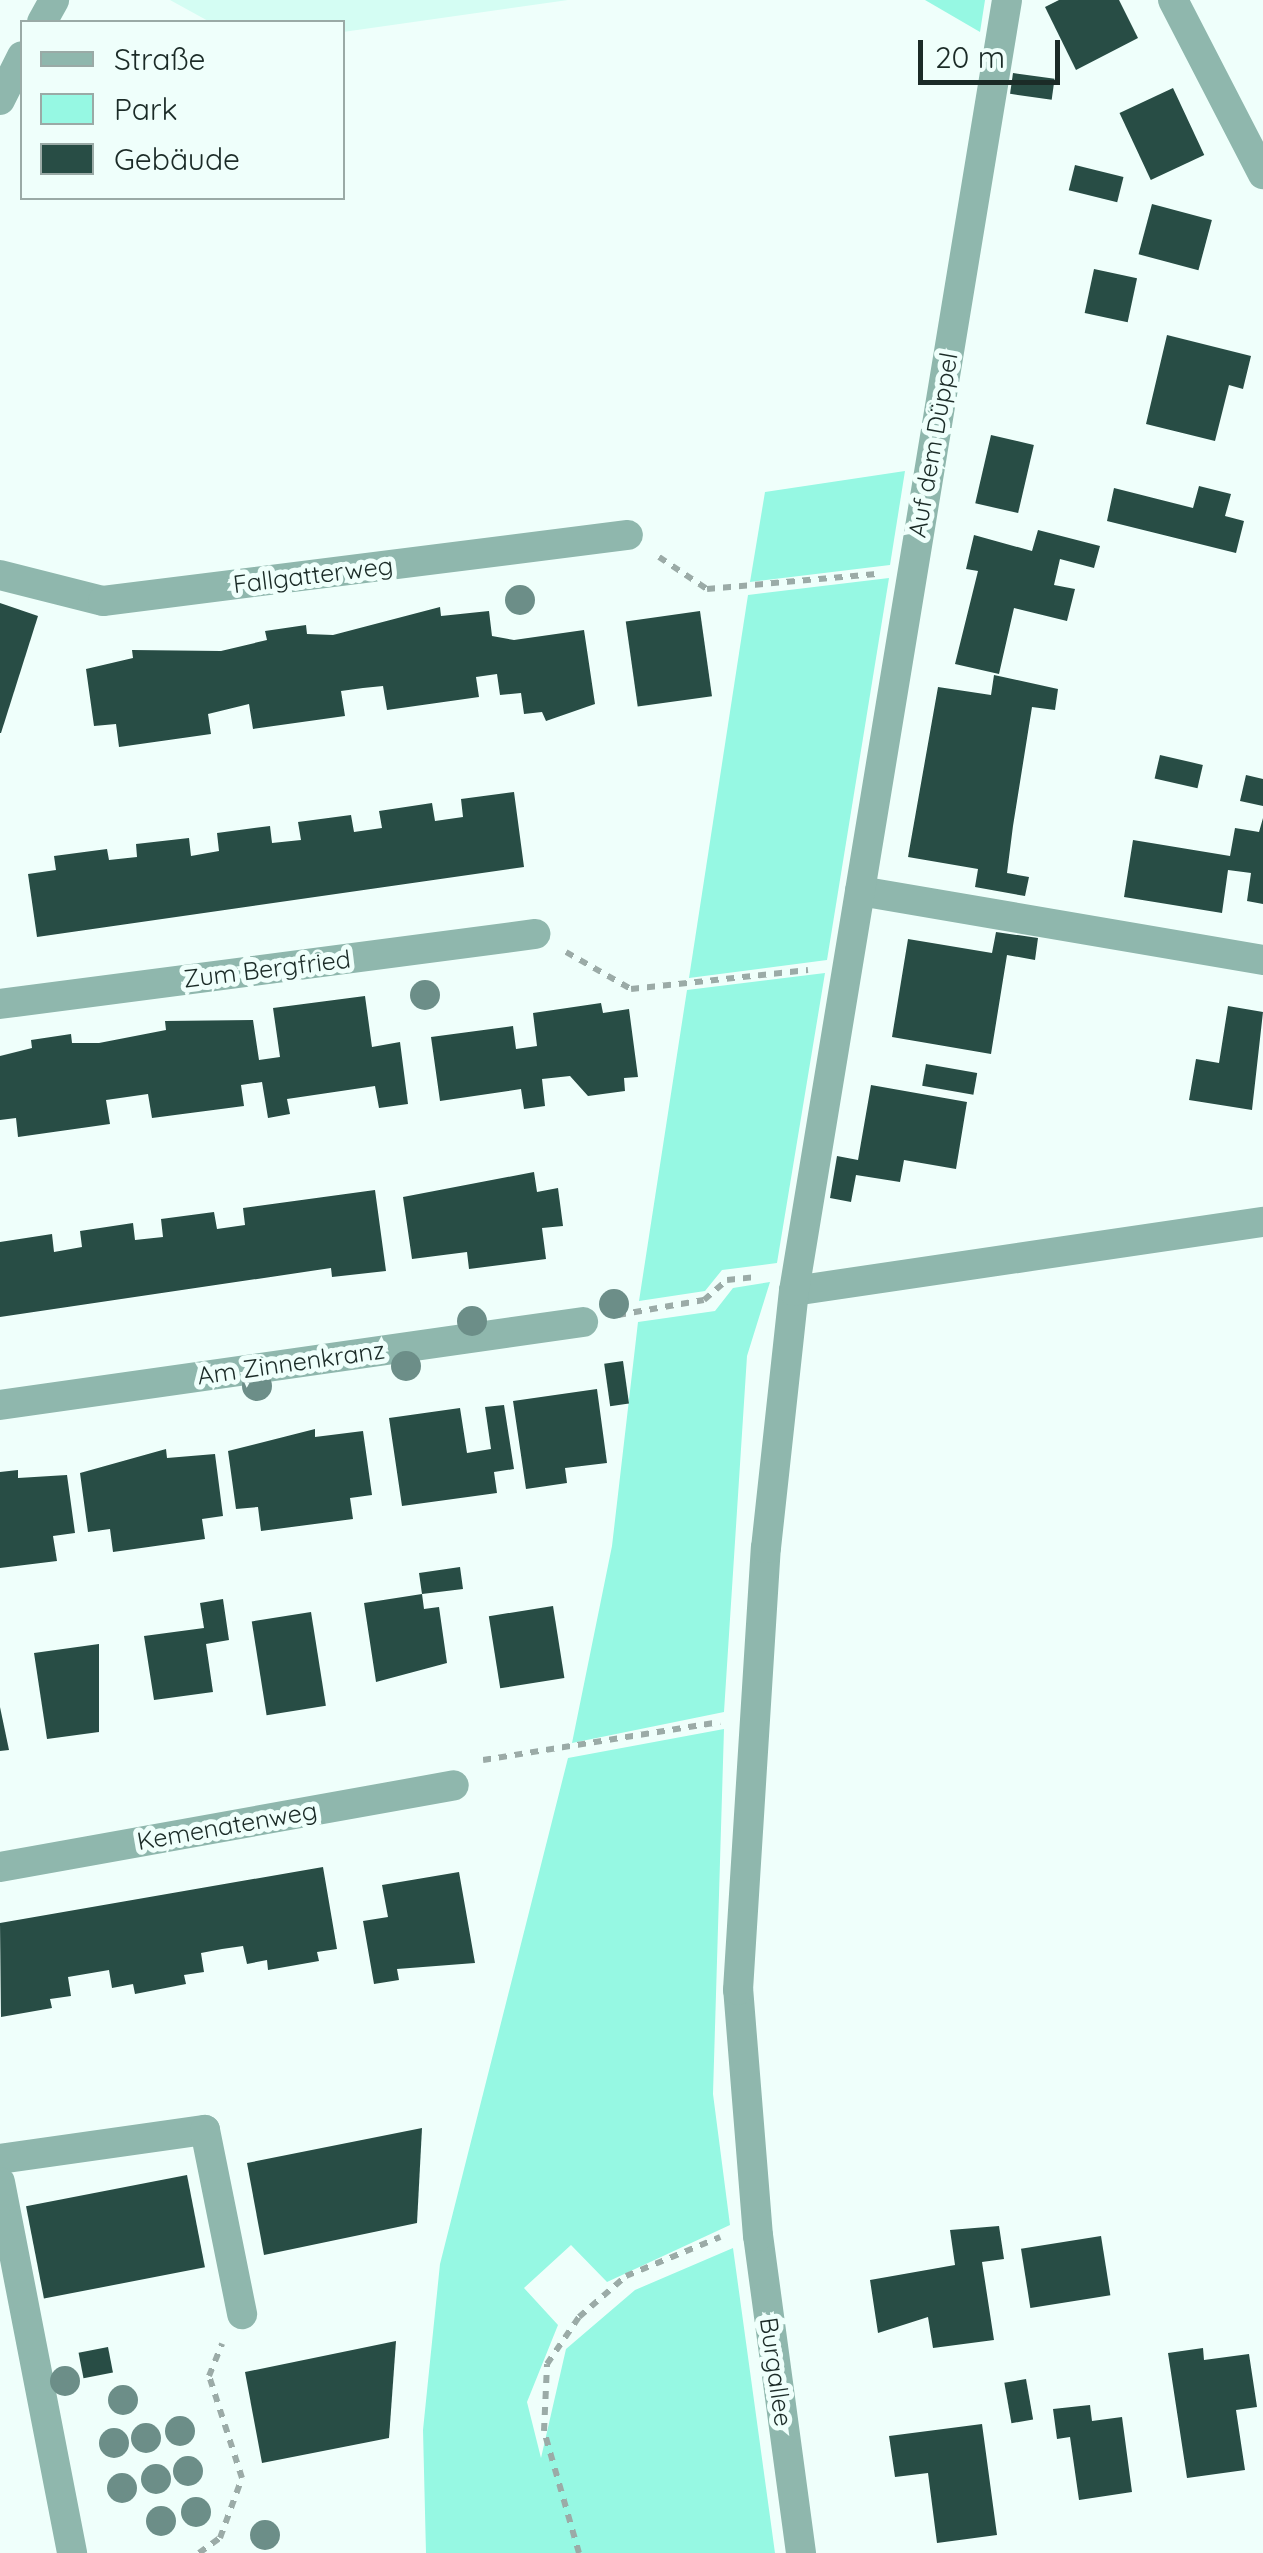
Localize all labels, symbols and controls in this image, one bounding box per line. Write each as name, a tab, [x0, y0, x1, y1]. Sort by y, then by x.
legend	[20, 20, 345, 200]
scale bar	[923, 20, 1066, 82]
text: 20 m	[935, 38, 1005, 76]
text: Straße	[114, 40, 206, 78]
text: Park	[114, 90, 178, 128]
text: Gebäude	[114, 140, 240, 178]
street label: Auf dem Düppel	[902, 350, 964, 540]
street label: Fallgatterweg	[231, 550, 395, 600]
street label: Zum Bergfried	[182, 944, 352, 994]
street label: Am Zinnenkranz	[195, 1335, 387, 1391]
street label: Kemenatenweg	[135, 1795, 319, 1857]
street label: Burgallee	[754, 2316, 798, 2428]

